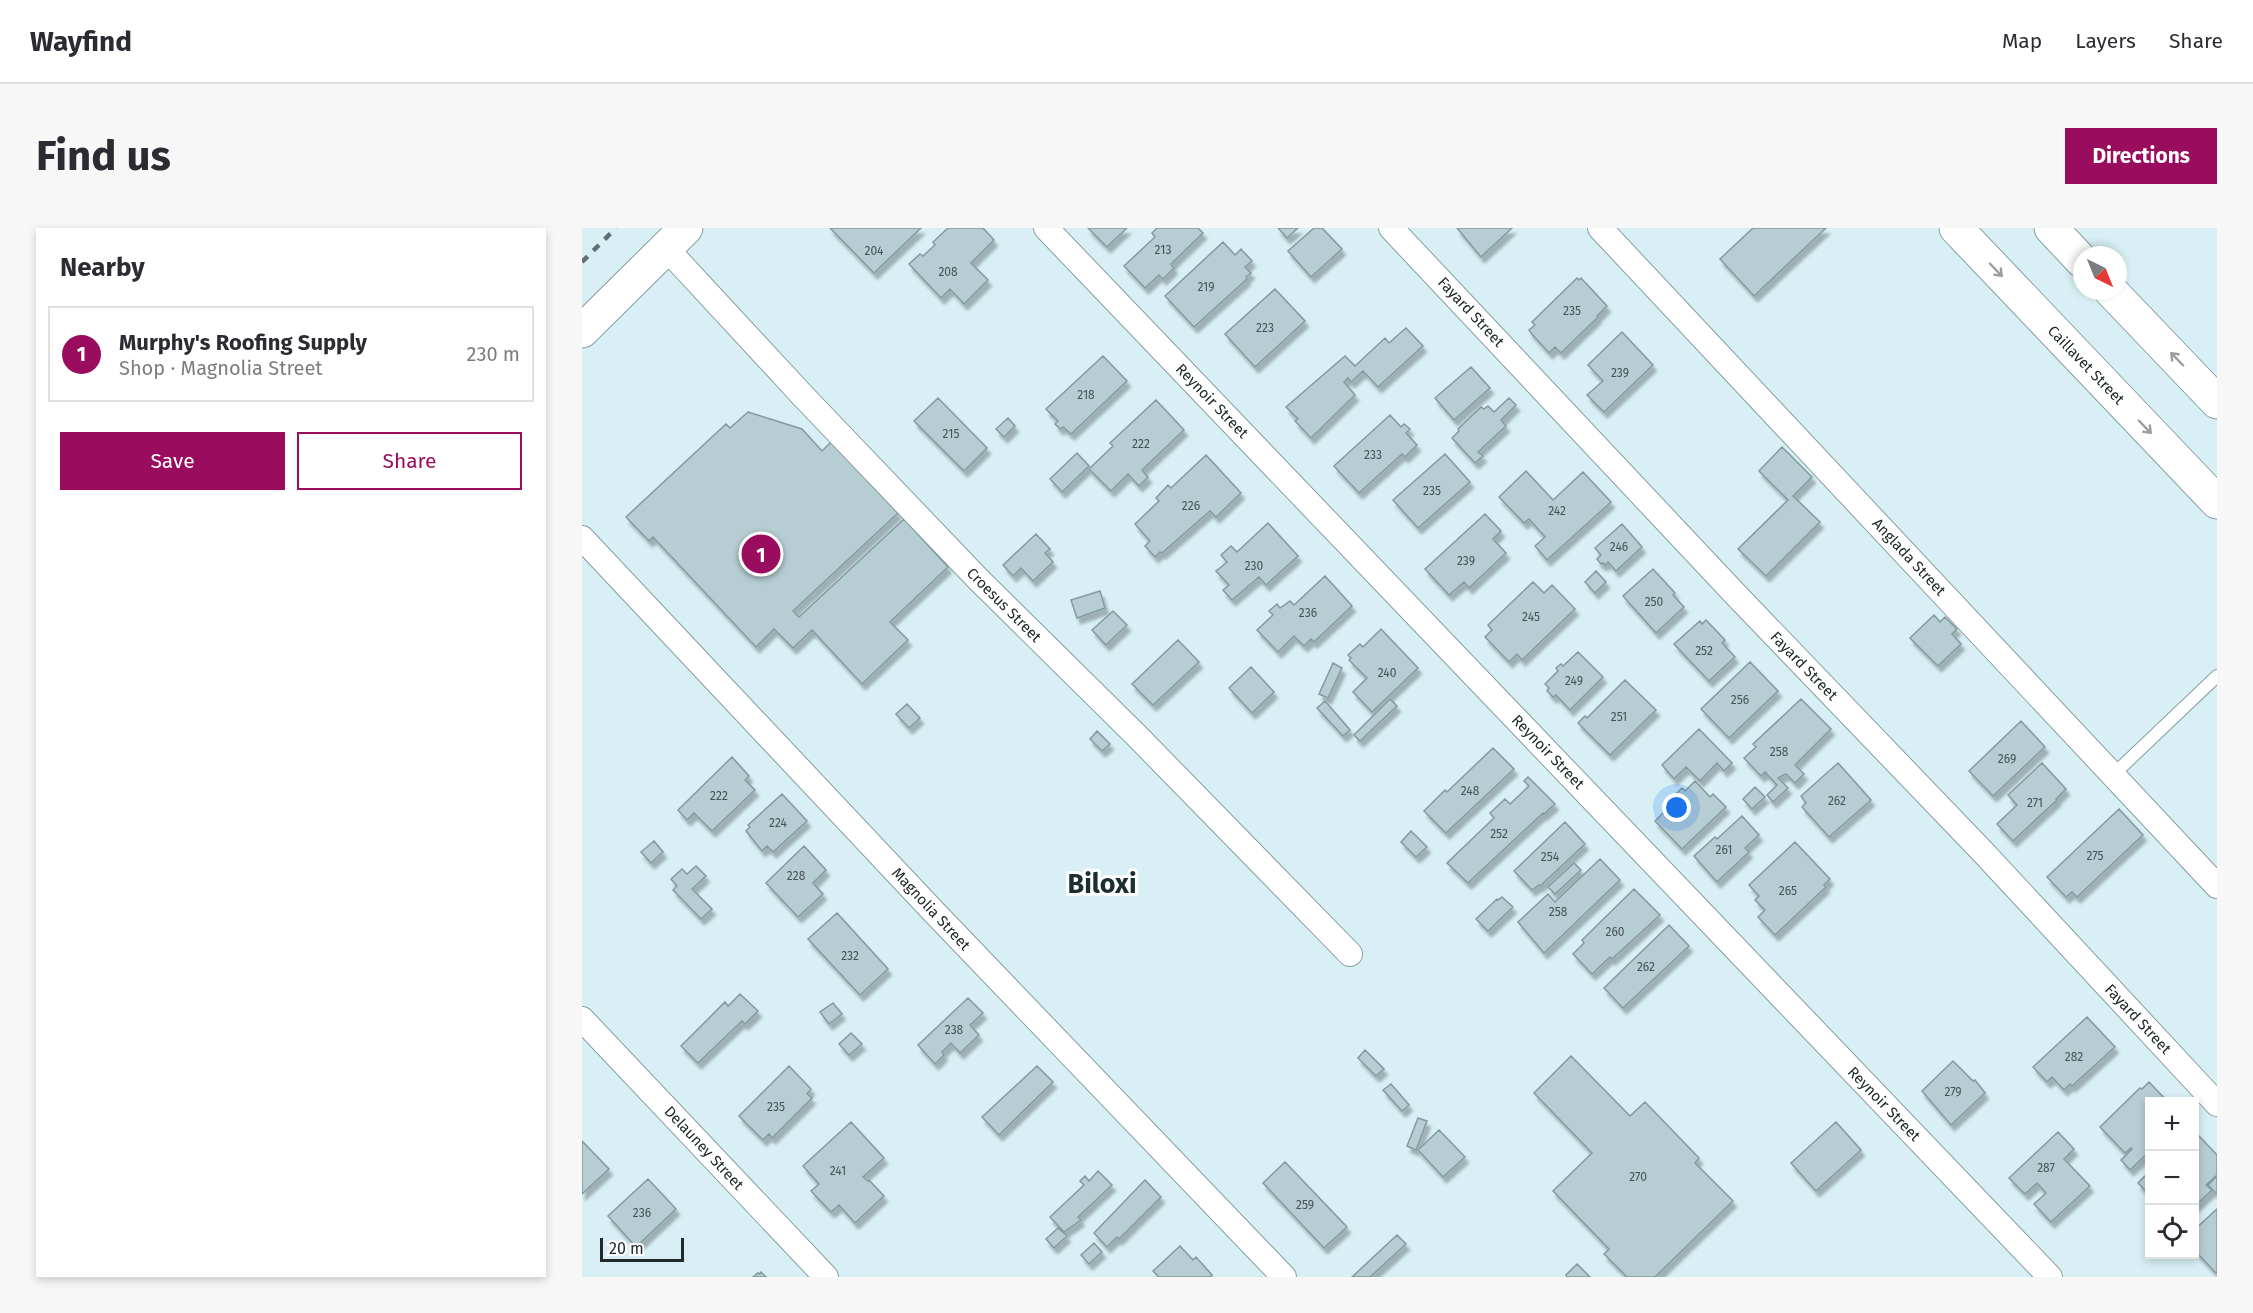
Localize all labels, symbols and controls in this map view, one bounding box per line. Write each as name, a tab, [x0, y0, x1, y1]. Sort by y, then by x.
text: Wayfind	[30, 25, 132, 58]
text: Map	[2002, 28, 2042, 54]
text: Layers	[2075, 28, 2136, 54]
text: Share	[2169, 28, 2223, 54]
button: Directions	[2065, 128, 2217, 184]
text: Find us	[36, 131, 171, 181]
house number: 213	[1155, 243, 1171, 257]
house number: 204	[864, 244, 884, 258]
north arrow	[2073, 246, 2127, 300]
text: Nearby	[60, 252, 145, 283]
one-way arrow	[1989, 263, 2003, 278]
house number: 208	[938, 265, 958, 279]
street label: Fayard Street	[1434, 273, 1508, 351]
house number: 219	[1197, 280, 1215, 294]
house number: 235	[1563, 304, 1581, 318]
house number: 223	[1256, 321, 1274, 335]
street label: Caillavet Street	[2044, 322, 2129, 409]
text: Murphy's Roofing Supply	[119, 329, 367, 356]
text: 1	[77, 342, 86, 366]
text: 230 m	[467, 342, 520, 366]
one-way arrow	[2169, 352, 2184, 367]
text: Shop · Magnolia Street	[119, 356, 323, 380]
street label: Reynoir Street	[1172, 360, 1252, 442]
house number: 239	[1611, 366, 1629, 380]
house number: 218	[1077, 388, 1095, 402]
one-way arrow	[2138, 419, 2153, 434]
house number: 215	[943, 427, 959, 441]
button: Save	[60, 432, 285, 490]
button: Share	[297, 432, 522, 490]
house number: 222	[1132, 437, 1150, 451]
house number: 233	[1364, 448, 1382, 462]
house number: 235	[1423, 484, 1441, 498]
house number: 226	[1182, 499, 1200, 513]
house number: 242	[1548, 504, 1566, 518]
street label: Anglada Street	[1868, 514, 1950, 600]
pin: 1	[742, 532, 780, 576]
house number: 246	[1610, 540, 1628, 554]
house number: 239	[1457, 554, 1475, 568]
house number: 230	[1245, 559, 1264, 573]
street label: Croesus Street	[963, 564, 1045, 646]
house number: 250	[1645, 595, 1664, 609]
house number: 236	[1299, 606, 1317, 620]
house number: 245	[1522, 610, 1540, 624]
street label: Fayard Street	[1767, 628, 1842, 705]
house number: 252	[1695, 644, 1713, 658]
house number: 240	[1378, 666, 1397, 680]
house number: 249	[1565, 674, 1583, 688]
house number: 256	[1731, 693, 1749, 707]
house number: 251	[1611, 710, 1627, 724]
street label: Reynoir Street	[1508, 711, 1588, 793]
house number: 258	[1770, 745, 1789, 759]
house number: 269	[1998, 752, 2016, 766]
house number: 248	[1461, 784, 1480, 798]
house number: 222	[710, 789, 728, 803]
your location	[1662, 793, 1691, 822]
house number: 262	[1828, 794, 1846, 808]
house number: 271	[2027, 796, 2043, 810]
house number: 224	[769, 816, 788, 830]
house number: 252	[1490, 827, 1508, 841]
house number: 261	[1716, 843, 1732, 857]
house number: 275	[2087, 849, 2103, 863]
house number: 254	[1541, 850, 1560, 864]
street label: Magnolia Street	[888, 864, 974, 954]
district label: Biloxi	[1067, 868, 1137, 900]
house number: 228	[787, 869, 806, 883]
house number: 265	[1779, 884, 1797, 898]
house number: 258	[1549, 905, 1568, 919]
house number: 260	[1605, 925, 1625, 939]
house number: 232	[841, 949, 859, 963]
house number: 262	[1637, 960, 1655, 974]
street label: Fayard Street	[2101, 980, 2175, 1058]
house number: 238	[945, 1023, 964, 1037]
house number: 282	[2065, 1050, 2083, 1064]
street label: Reynoir Street	[1844, 1063, 1924, 1145]
house number: 279	[1944, 1085, 1962, 1099]
map controls	[2145, 1097, 2199, 1259]
button: +	[2145, 1097, 2199, 1151]
house number: 235	[767, 1100, 785, 1114]
street label: Delauney Street	[661, 1102, 748, 1194]
button: −	[2145, 1151, 2199, 1205]
house number: 287	[2037, 1161, 2055, 1175]
house number: 241	[830, 1164, 846, 1178]
house number: 270	[1629, 1170, 1647, 1184]
house number: 259	[1296, 1198, 1314, 1212]
button: locate	[2145, 1205, 2199, 1259]
house number: 236	[633, 1206, 651, 1220]
scale bar	[600, 1235, 684, 1262]
text: 20 m	[609, 1239, 644, 1258]

